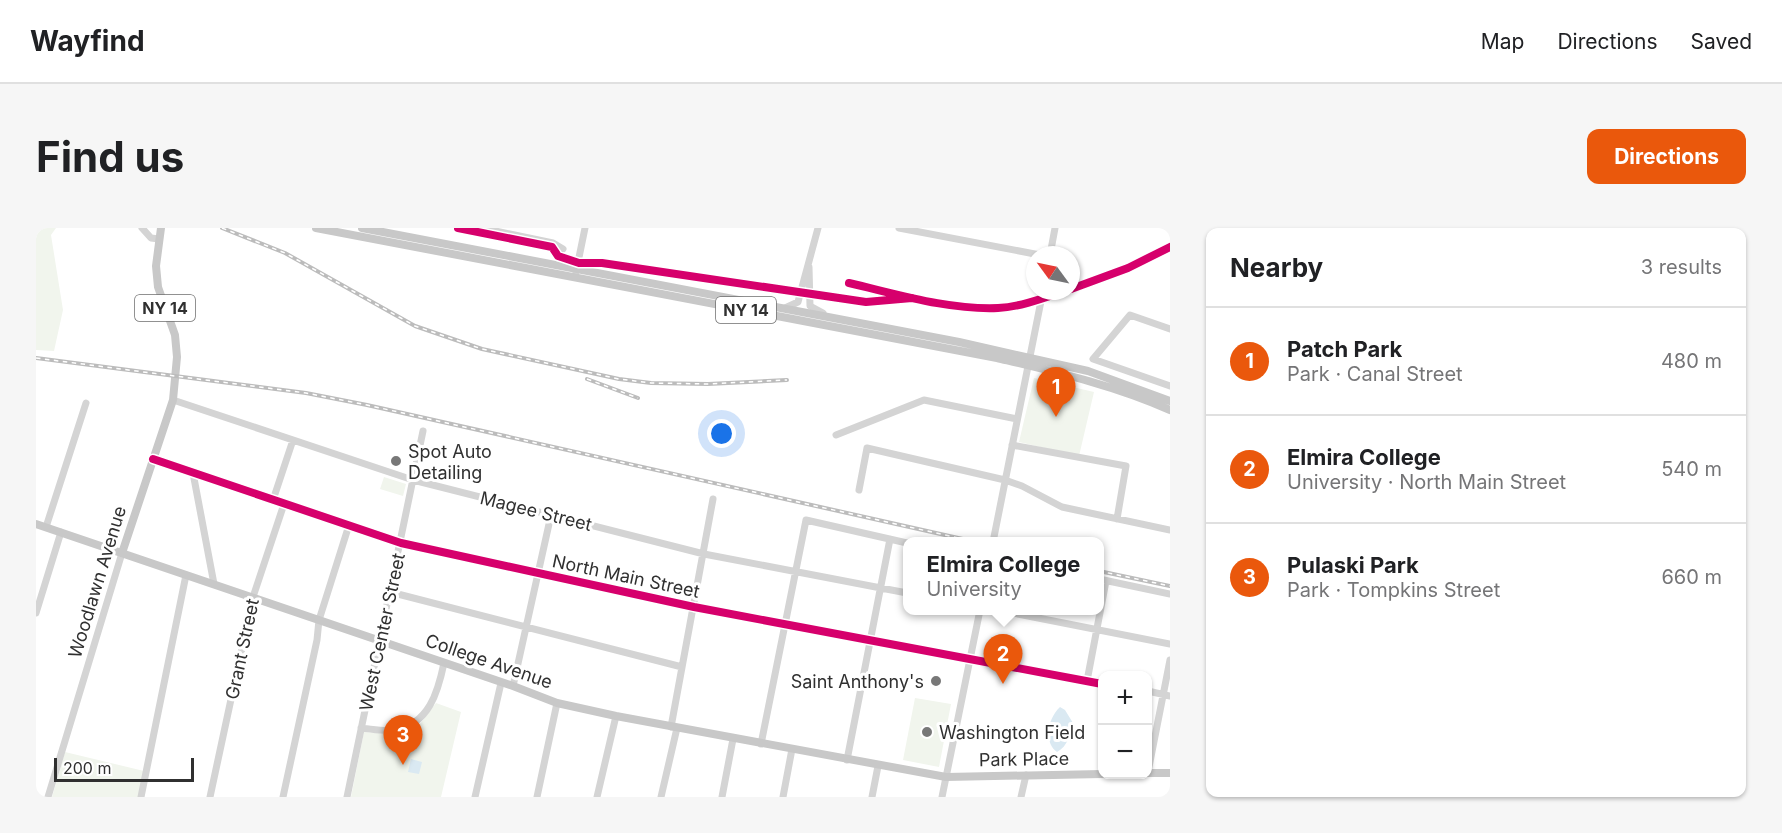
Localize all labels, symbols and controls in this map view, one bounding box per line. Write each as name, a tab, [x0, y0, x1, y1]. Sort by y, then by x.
text: Wayfind	[30, 24, 145, 58]
text: Map	[1481, 29, 1524, 54]
text: Directions	[1557, 29, 1658, 54]
text: Saved	[1691, 29, 1752, 54]
button: Directions	[1587, 129, 1746, 184]
text: Find us	[36, 131, 184, 182]
north arrow	[1026, 246, 1080, 300]
text: Nearby	[1230, 252, 1323, 283]
text: 3 results	[1641, 255, 1722, 279]
road number: NY 14	[135, 295, 195, 321]
road number: NY 14	[716, 297, 776, 323]
text: Patch Park	[1287, 336, 1402, 362]
text: 1	[1245, 349, 1254, 373]
text: 480 m	[1661, 349, 1722, 373]
text: Park · Canal Street	[1287, 362, 1463, 386]
pin: 1	[1036, 368, 1076, 417]
your location	[707, 419, 736, 448]
place label: Spot Auto Detailing	[408, 441, 492, 483]
text: Elmira College	[1287, 444, 1441, 470]
marker: Spot Auto Detailing	[389, 454, 403, 468]
text: 2	[1243, 457, 1256, 481]
text: 540 m	[1661, 457, 1722, 481]
text: University · North Main Street	[1287, 470, 1566, 494]
street label: Magee Street	[478, 487, 594, 535]
street label: Woodlawn Avenue	[64, 504, 130, 660]
popup	[903, 537, 1104, 615]
street label: North Main Street	[550, 550, 702, 602]
street label: West Center Street	[355, 551, 409, 713]
text: Elmira College	[927, 551, 1080, 577]
text: Pulaski Park	[1287, 552, 1419, 578]
text: 3	[1243, 565, 1256, 589]
text: 660 m	[1661, 565, 1722, 589]
text: University	[927, 577, 1022, 601]
text: Park · Tompkins Street	[1287, 578, 1500, 602]
street label: Grant Street	[221, 596, 263, 701]
street label: College Avenue	[423, 629, 555, 693]
pin: 2	[984, 634, 1022, 684]
place label: Saint Anthony's	[791, 671, 924, 692]
map controls	[1098, 671, 1152, 779]
button: +	[1098, 671, 1152, 725]
marker: Saint Anthony's	[929, 674, 943, 688]
pin: 3	[384, 716, 422, 765]
place label: Washington Field	[939, 722, 1085, 743]
marker: Washington Field	[920, 725, 934, 739]
button: −	[1098, 725, 1152, 779]
street label: Park Place	[979, 748, 1069, 770]
scale bar	[54, 755, 194, 782]
text: 200 m	[63, 758, 111, 778]

